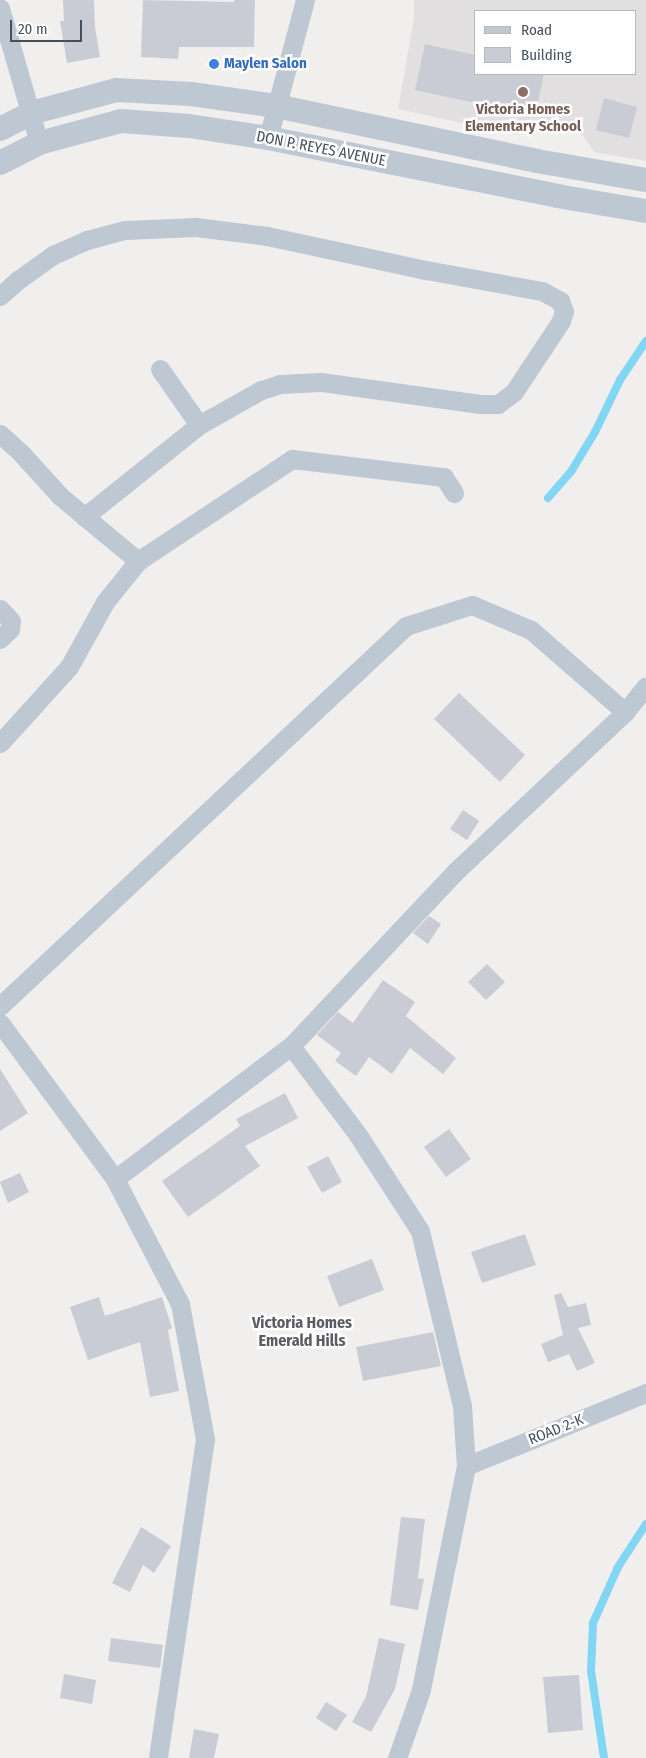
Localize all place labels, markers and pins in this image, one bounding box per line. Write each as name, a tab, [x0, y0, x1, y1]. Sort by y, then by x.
place label: Maylen Salon	[224, 55, 307, 73]
marker: Maylen Salon	[208, 58, 220, 70]
marker: Victoria Homes Elementary School	[517, 86, 529, 98]
place label: Victoria Homes Elementary School	[465, 100, 581, 135]

